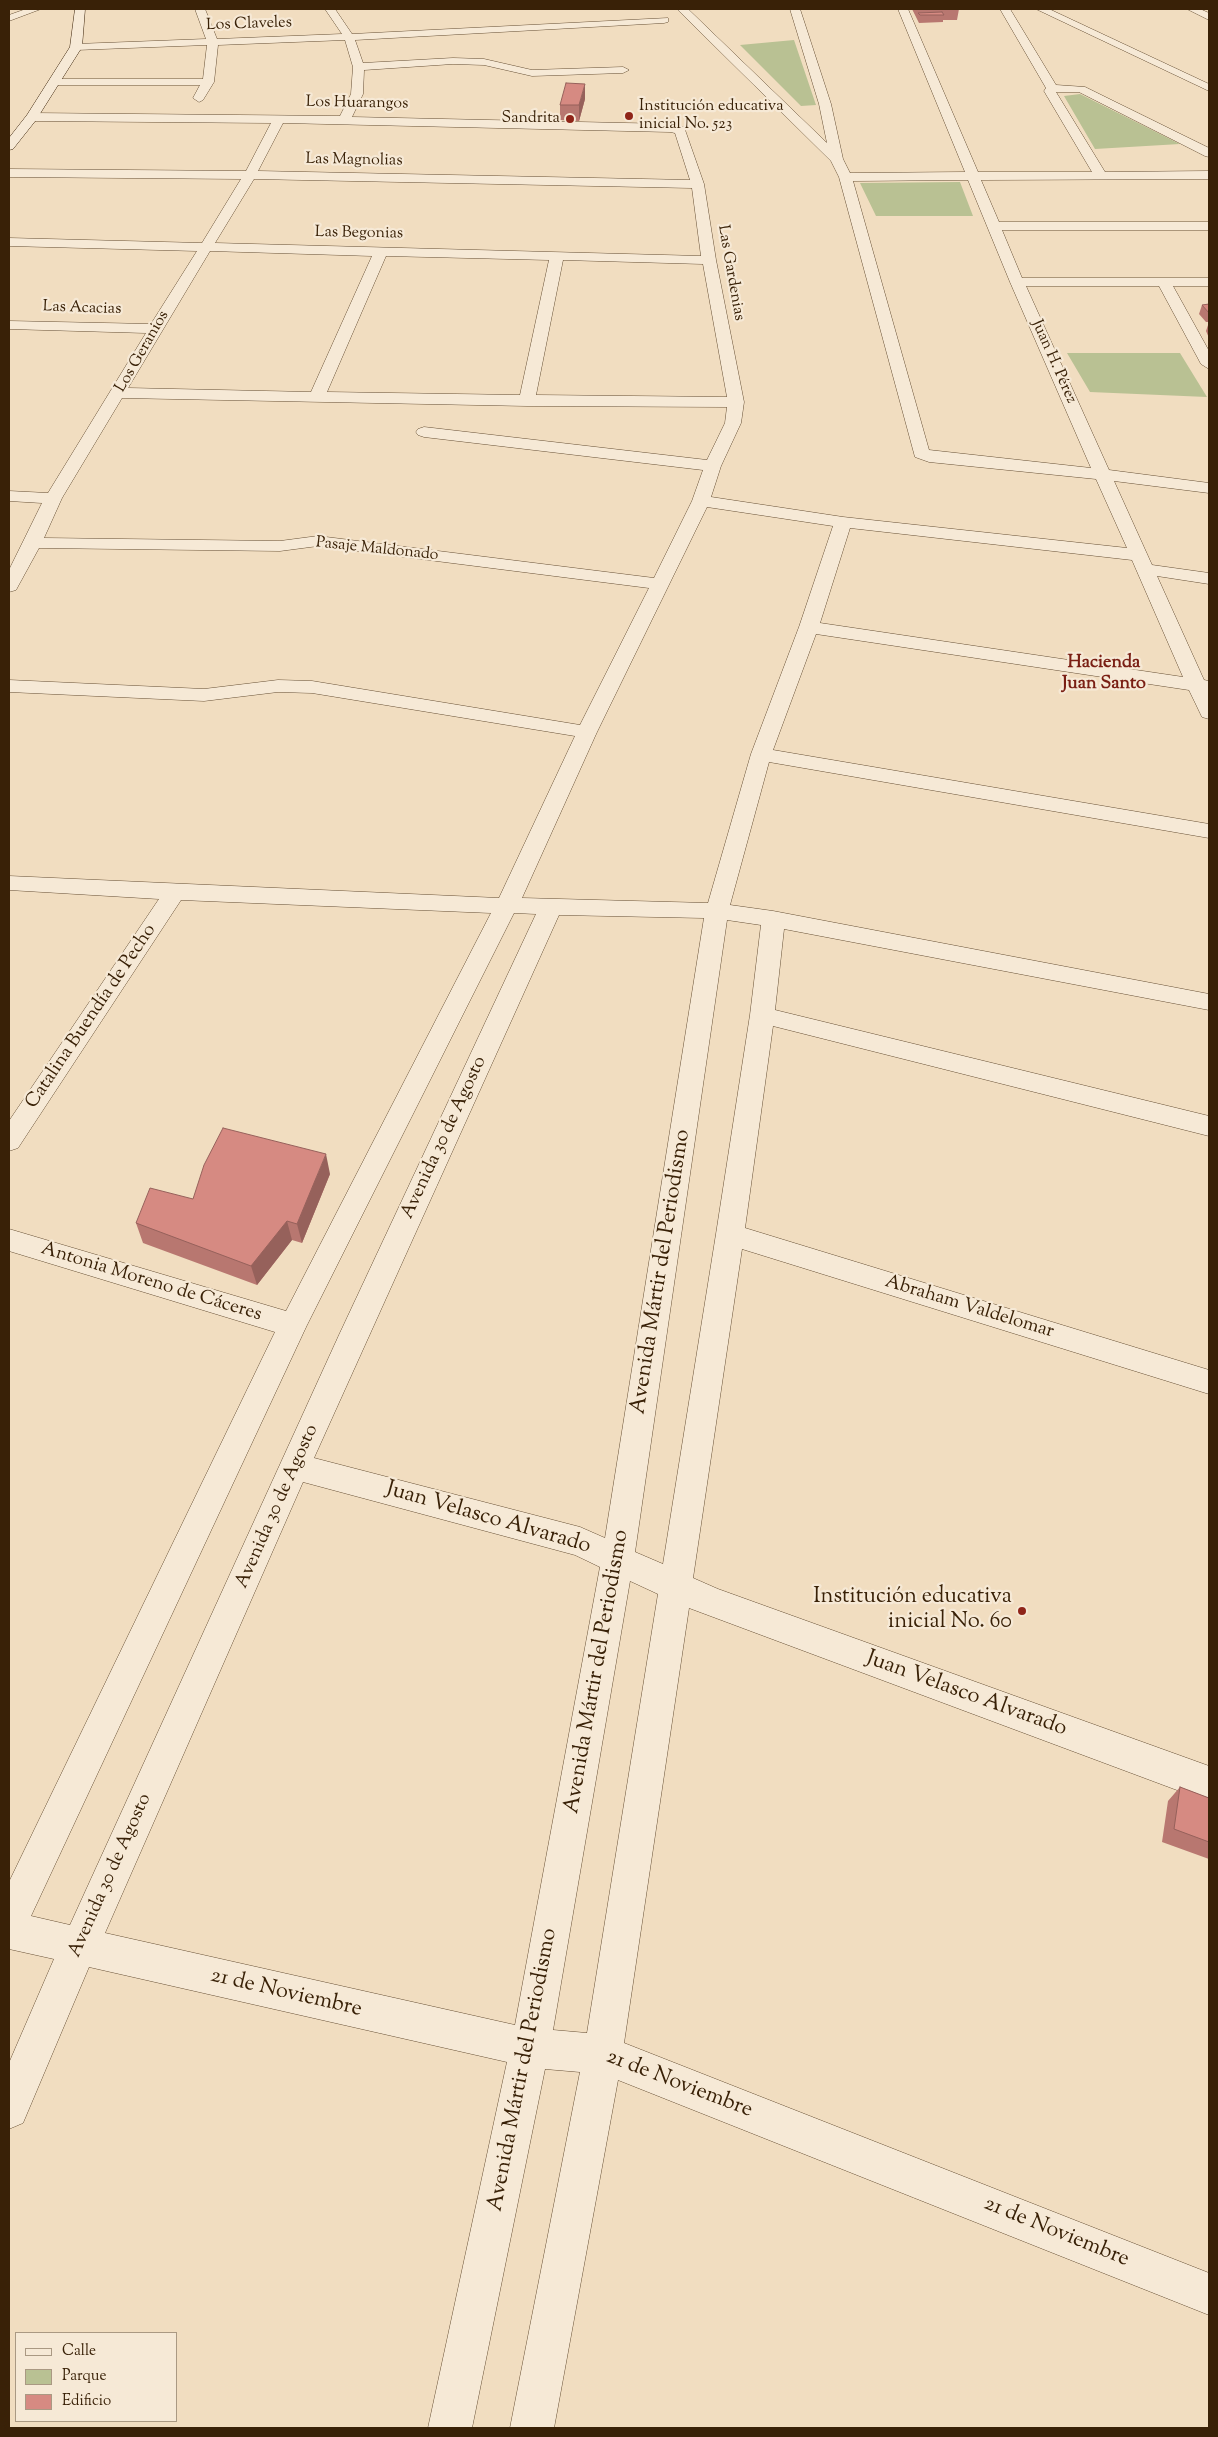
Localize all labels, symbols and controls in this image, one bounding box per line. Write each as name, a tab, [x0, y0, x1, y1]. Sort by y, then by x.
street label: Los Claveles	[206, 14, 292, 36]
street label: Los Huarangos	[306, 94, 408, 114]
place label: Institución educativa inicial No. 523	[639, 97, 784, 135]
place label: Sandrita	[502, 109, 560, 129]
marker: Institución educativa inicial No. 523	[623, 110, 635, 122]
marker: Sandrita	[564, 113, 576, 125]
street label: Las Magnolias	[305, 151, 403, 171]
street label: Las Begonias	[315, 224, 403, 244]
street label: Las Gardenias	[712, 224, 748, 322]
street label: Las Acacias	[42, 298, 122, 320]
street label: Los Geranios	[112, 308, 174, 396]
street label: Juan H. Pérez	[1026, 317, 1080, 407]
street label: Pasaje Maldonado	[315, 534, 439, 566]
district label: Hacienda Juan Santo	[1062, 653, 1146, 696]
street label: Catalina Buendía de Pecho	[22, 921, 162, 1113]
street label: Avenida 30 de Agosto	[397, 1053, 493, 1223]
street label: Avenida Mártir del Periodismo	[626, 1128, 698, 1416]
street label: Antonia Moreno de Cáceres	[38, 1239, 264, 1327]
street label: Abraham Valdelomar	[882, 1271, 1056, 1345]
street label: Avenida 30 de Agosto	[232, 1422, 324, 1592]
street label: Juan Velasco Alvarado	[383, 1477, 593, 1561]
street label: Avenida Mártir del Periodismo	[560, 1528, 636, 1816]
place label: Institución educativa inicial No. 60	[813, 1585, 1012, 1636]
marker: Institución educativa inicial No. 60	[1016, 1605, 1028, 1617]
street label: Juan Velasco Alvarado	[862, 1646, 1070, 1744]
street label: Avenida 30 de Agosto	[65, 1791, 157, 1961]
street label: Avenida Mártir del Periodismo	[484, 1926, 564, 2214]
street label: 21 de Noviembre	[208, 1964, 364, 2024]
street label: 21 de Noviembre	[602, 2045, 756, 2125]
street label: 21 de Noviembre	[979, 2192, 1133, 2274]
legend	[15, 2332, 178, 2422]
text: Calle	[62, 2341, 96, 2362]
text: Parque	[62, 2366, 106, 2387]
text: Edificio	[62, 2391, 111, 2412]

